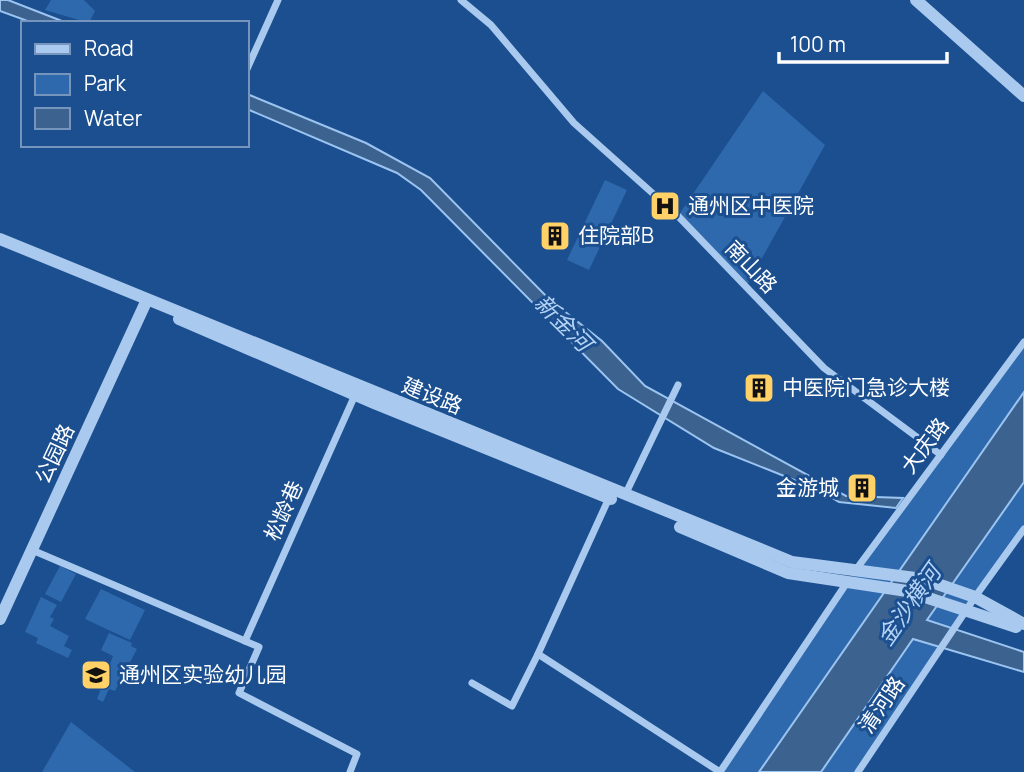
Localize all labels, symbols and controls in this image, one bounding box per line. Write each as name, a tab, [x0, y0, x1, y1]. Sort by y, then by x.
legend	[21, 21, 248, 147]
scale bar	[779, 21, 947, 65]
text: 100 m	[790, 30, 846, 58]
text: Road	[84, 34, 134, 62]
text: Park	[84, 69, 126, 97]
text: Water	[84, 104, 143, 132]
hospital icon: 通州区中医院	[648, 189, 682, 223]
place label: 通州区中医院	[688, 191, 814, 219]
building icon: 住院部B	[538, 219, 572, 253]
place label: 住院部B	[578, 221, 654, 249]
street label: 南山路	[720, 234, 784, 299]
water label: 新金河	[528, 287, 602, 361]
street label: 建设路	[398, 370, 467, 420]
building icon: 中医院门急诊大楼	[742, 371, 776, 405]
place label: 中医院门急诊大楼	[782, 373, 950, 401]
street label: 大庆路	[894, 412, 954, 479]
street label: 公园路	[28, 419, 80, 488]
building icon: 金游城	[845, 471, 879, 505]
place label: 金游城	[776, 473, 839, 501]
street label: 松龄巷	[257, 476, 309, 545]
water label: 金沙横河	[869, 554, 950, 651]
school or university icon: 通州区实验幼儿园	[79, 658, 113, 692]
place label: 通州区实验幼儿园	[119, 660, 287, 688]
street label: 清河路	[852, 670, 910, 738]

